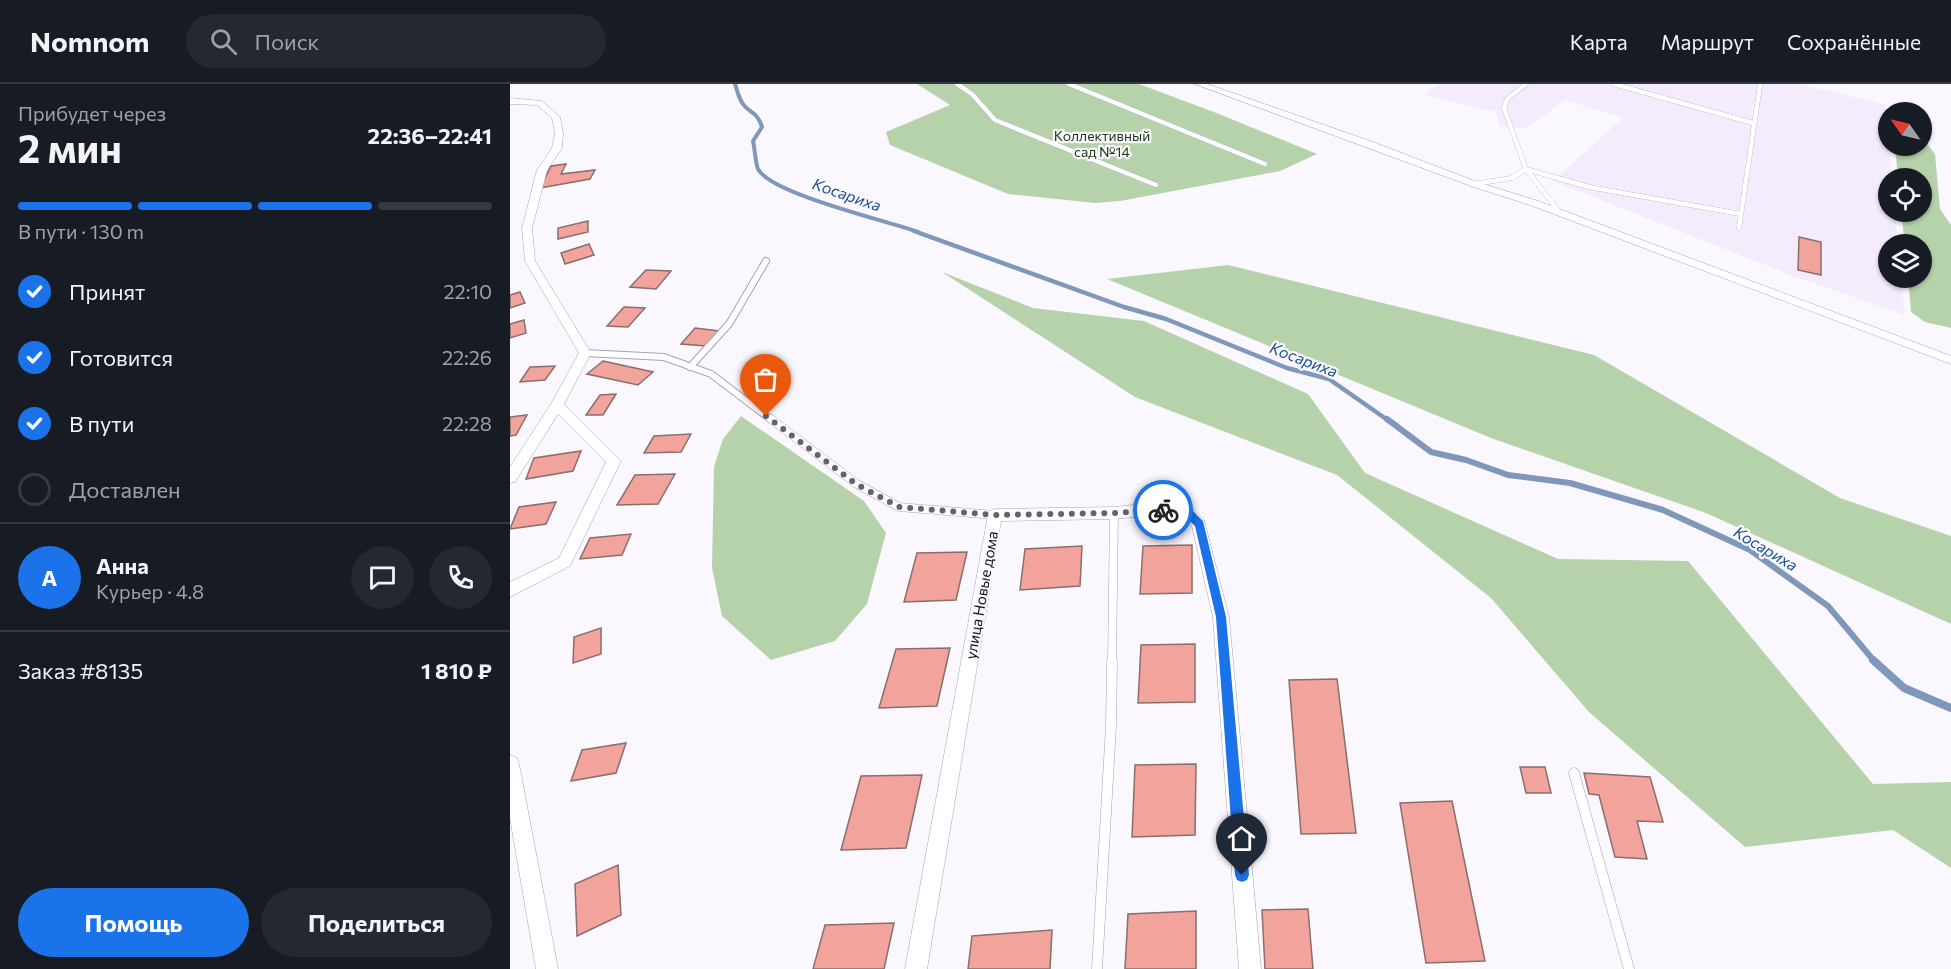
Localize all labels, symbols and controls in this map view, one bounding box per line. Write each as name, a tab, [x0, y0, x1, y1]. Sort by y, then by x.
search box	[186, 14, 606, 68]
text: Nomnom	[30, 24, 150, 58]
icon: search	[207, 25, 240, 58]
text: Поиск	[255, 28, 319, 55]
text: Карта	[1570, 29, 1628, 54]
text: Маршрут	[1661, 29, 1754, 54]
text: Сохранённые	[1787, 29, 1921, 54]
text: Прибудет через	[18, 101, 166, 125]
north arrow	[1878, 102, 1932, 156]
map controls	[1878, 102, 1932, 288]
text: 22:36–22:41	[368, 122, 492, 149]
text: 2 мин	[18, 123, 122, 171]
park label: Коллективный сад №14	[1054, 127, 1150, 160]
button: locate	[1878, 168, 1932, 222]
water label: Косариха	[810, 173, 884, 215]
text: В пути · 130 m	[18, 219, 144, 243]
button: layers	[1878, 234, 1932, 288]
icon: check	[18, 275, 51, 308]
text: Принят	[69, 278, 145, 305]
text: 22:10	[444, 279, 492, 303]
water label: Косариха	[1267, 337, 1341, 381]
icon: check	[18, 341, 51, 374]
text: Готовится	[69, 344, 173, 371]
text: 22:26	[442, 345, 492, 369]
pin	[740, 354, 791, 416]
icon: bag	[749, 363, 782, 396]
icon: check	[18, 407, 51, 440]
text: В пути	[69, 410, 134, 437]
text: 22:28	[442, 411, 492, 435]
text: Доставлен	[69, 476, 181, 503]
courier	[1133, 480, 1193, 540]
icon: bike	[1147, 494, 1180, 527]
water label: Косариха	[1731, 522, 1801, 574]
street label: улица Новые дома	[961, 529, 1001, 661]
button: chat	[351, 546, 414, 609]
button: phone	[429, 546, 492, 609]
text: Анна	[96, 552, 149, 579]
text: А	[42, 564, 57, 591]
text: Курьер · 4.8	[96, 579, 204, 603]
text: Заказ #8135	[18, 657, 143, 684]
text: 1 810 ₽	[421, 657, 492, 684]
pin	[1216, 813, 1267, 875]
icon: home	[1225, 822, 1258, 855]
button: Помощь	[18, 888, 249, 957]
button: Поделиться	[261, 888, 492, 957]

